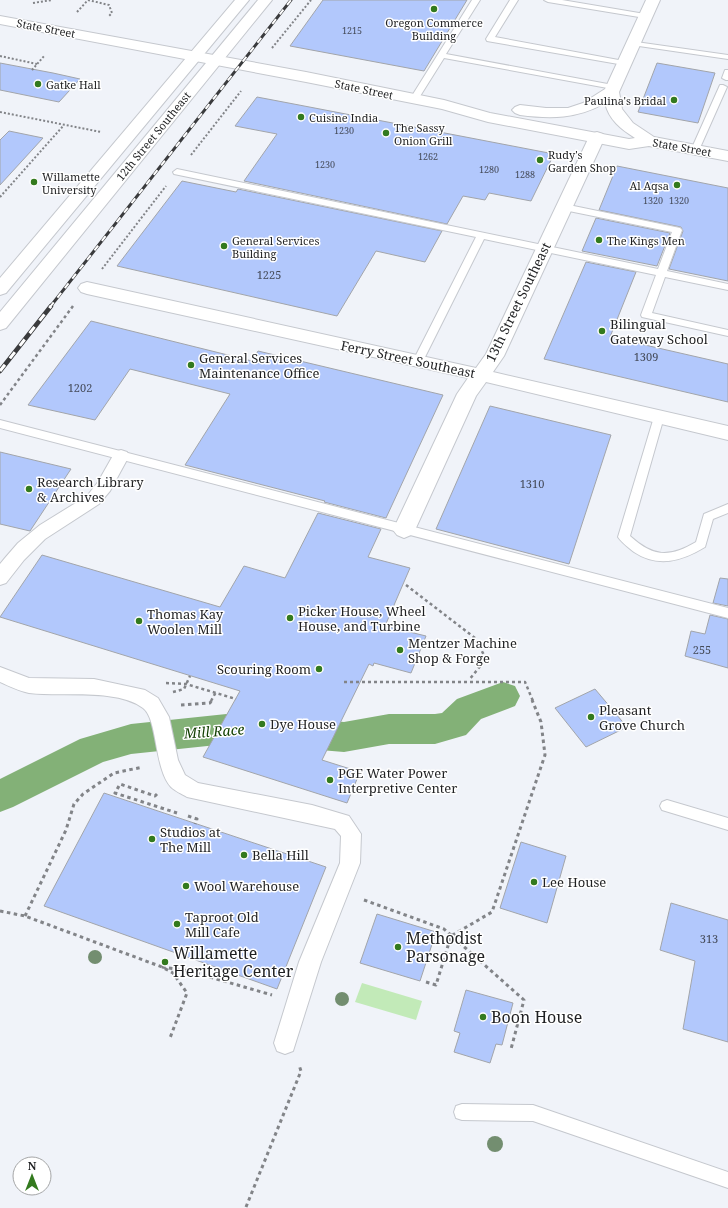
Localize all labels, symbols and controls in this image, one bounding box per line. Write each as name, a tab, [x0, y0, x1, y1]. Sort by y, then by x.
marker: Oregon Commerce Building	[429, 4, 439, 14]
street label: State Street	[15, 15, 77, 41]
place label: Oregon Commerce Building	[385, 15, 483, 43]
house number: 1215	[342, 24, 362, 37]
street label: State Street	[333, 75, 395, 103]
place label: Gatke Hall	[46, 77, 101, 92]
marker: Gatke Hall	[33, 79, 43, 89]
street label: 12th Street Southeast	[112, 88, 194, 184]
place label: Paulina's Bridal	[584, 93, 667, 108]
marker: Paulina's Bridal	[669, 95, 679, 105]
place label: Cuisine India	[309, 110, 378, 125]
marker: Cuisine India	[296, 112, 306, 122]
place label: The Sassy Onion Grill	[394, 120, 453, 148]
house number: 1230	[334, 124, 354, 137]
marker: The Sassy Onion Grill	[381, 128, 391, 138]
street label: State Street	[651, 134, 713, 160]
place label: Rudy's Garden Shop	[548, 147, 616, 175]
house number: 1262	[418, 150, 438, 163]
marker: Rudy's Garden Shop	[535, 155, 545, 165]
house number: 1230	[315, 158, 335, 171]
house number: 1280	[479, 163, 499, 176]
house number: 1288	[515, 168, 535, 181]
place label: Willamette University	[42, 169, 100, 197]
marker: Willamette University	[29, 177, 39, 187]
place label: Al Aqsa	[630, 178, 669, 193]
marker: Al Aqsa	[672, 180, 682, 190]
house number: 1320	[643, 194, 663, 207]
house number: 1320	[669, 194, 689, 207]
place label: General Services Building	[232, 233, 319, 261]
place label: The Kings Men	[607, 233, 685, 248]
marker: The Kings Men	[594, 235, 604, 245]
street label: 13th Street Southeast	[481, 239, 555, 365]
marker: General Services Building	[219, 241, 229, 251]
house number: 1225	[257, 267, 281, 282]
place label: Bilingual Gateway School	[610, 315, 708, 348]
marker: Bilingual Gateway School	[597, 326, 607, 336]
street label: Ferry Street Southeast	[339, 336, 477, 382]
place label: General Services Maintenance Office	[199, 349, 319, 382]
house number: 1309	[634, 349, 658, 364]
marker: General Services Maintenance Office	[186, 360, 196, 370]
house number: 1202	[68, 380, 92, 395]
place label: Research Library & Archives	[37, 473, 144, 506]
house number: 1310	[520, 476, 544, 491]
marker: Research Library & Archives	[24, 484, 34, 494]
place label: Picker House, Wheel House, and Turbine	[298, 602, 426, 635]
place label: Thomas Kay Woolen Mill	[147, 605, 224, 638]
marker: Picker House, Wheel House, and Turbine	[285, 613, 295, 623]
marker: Thomas Kay Woolen Mill	[134, 616, 144, 626]
place label: Mentzer Machine Shop & Forge	[408, 634, 517, 667]
house number: 255	[693, 642, 711, 657]
marker: Mentzer Machine Shop & Forge	[395, 645, 405, 655]
place label: Scouring Room	[217, 660, 311, 678]
marker: Scouring Room	[314, 664, 324, 674]
place label: Pleasant Grove Church	[599, 701, 685, 734]
marker: Pleasant Grove Church	[586, 712, 596, 722]
place label: Dye House	[270, 715, 336, 733]
water label: Mill Race	[182, 719, 245, 743]
marker: Dye House	[257, 719, 267, 729]
place label: PGE Water Power Interpretive Center	[338, 764, 457, 797]
marker: PGE Water Power Interpretive Center	[325, 775, 335, 785]
place label: Studios at The Mill	[160, 823, 221, 856]
marker: Studios at The Mill	[147, 834, 157, 844]
place label: Bella Hill	[252, 846, 309, 864]
marker: Bella Hill	[239, 850, 249, 860]
place label: Lee House	[542, 873, 606, 891]
place label: Wool Warehouse	[194, 877, 299, 895]
marker: Lee House	[529, 877, 539, 887]
marker: Wool Warehouse	[181, 881, 191, 891]
place label: Taproot Old Mill Cafe	[185, 908, 259, 941]
marker: Taproot Old Mill Cafe	[172, 919, 182, 929]
place label: Methodist Parsonage	[406, 927, 485, 967]
house number: 313	[700, 931, 718, 946]
place label: Willamette Heritage Center	[173, 942, 294, 982]
marker: Methodist Parsonage	[393, 942, 403, 952]
marker: Willamette Heritage Center	[160, 957, 170, 967]
place label: Boon House	[491, 1006, 582, 1028]
marker: Boon House	[478, 1012, 488, 1022]
north arrow	[12, 1156, 52, 1196]
text: N	[28, 1158, 37, 1173]

